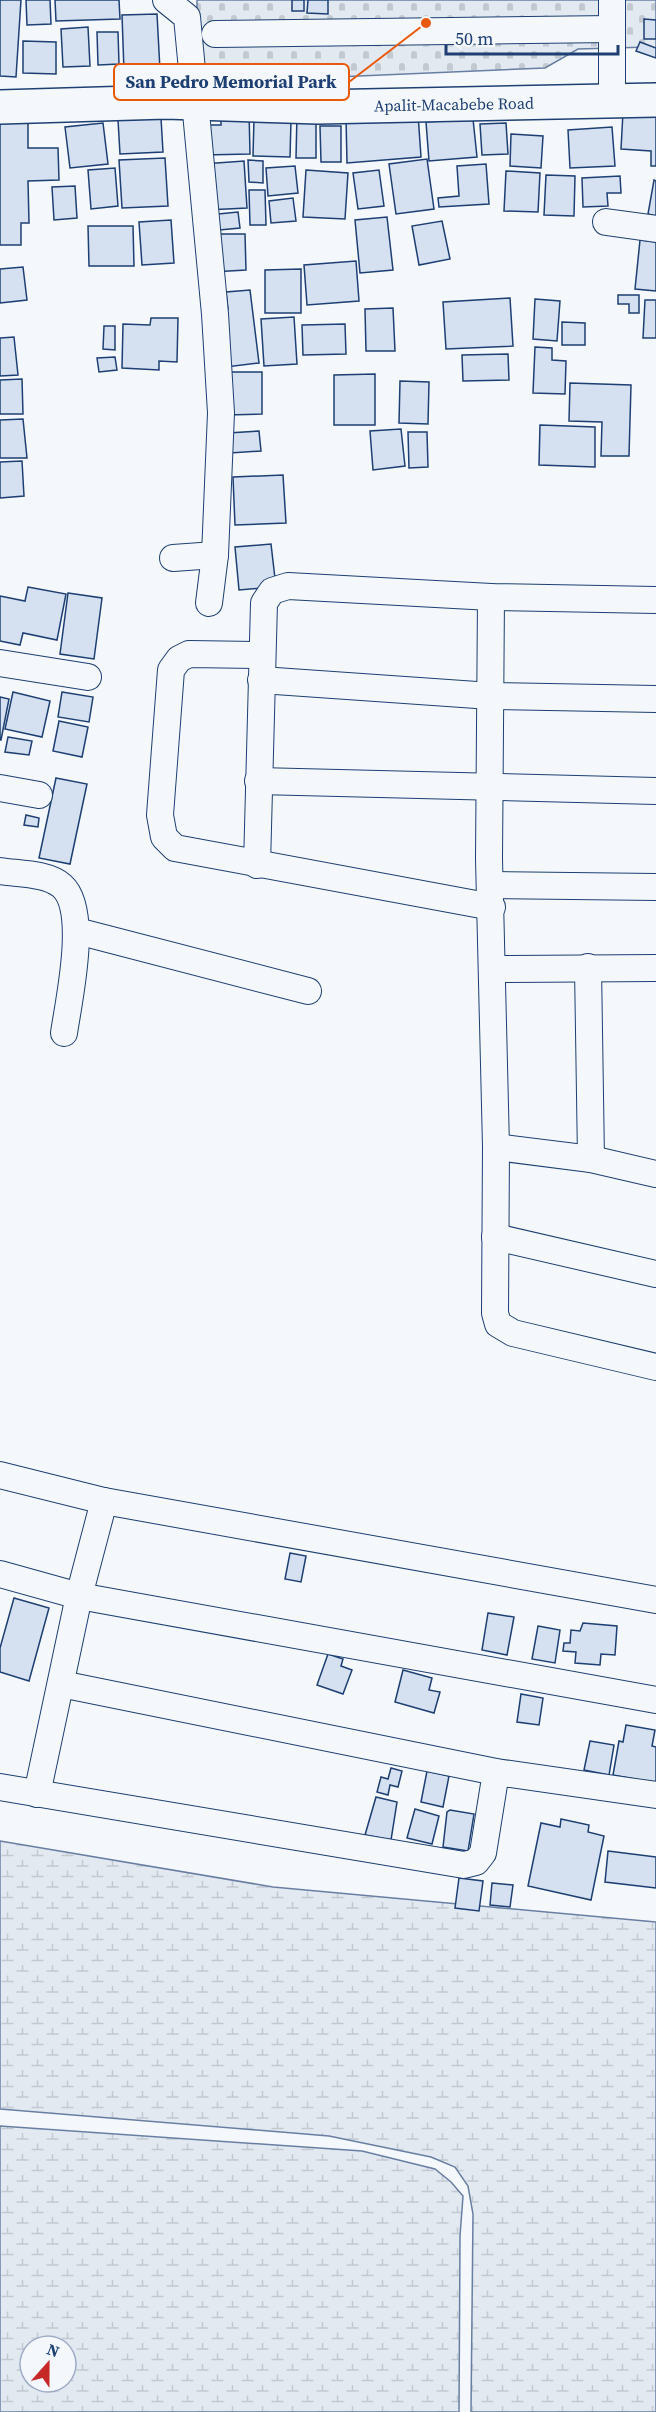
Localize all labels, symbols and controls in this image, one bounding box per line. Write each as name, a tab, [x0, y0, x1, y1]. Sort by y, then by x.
scale bar	[446, 18, 618, 56]
text: 50 m	[455, 26, 493, 51]
callout: San Pedro Memorial Park	[114, 64, 349, 100]
text: San Pedro Memorial Park	[126, 69, 337, 94]
street label: Apalit-Macabebe Road	[374, 92, 534, 116]
north arrow	[18, 2334, 78, 2394]
text: N	[44, 2338, 63, 2362]

